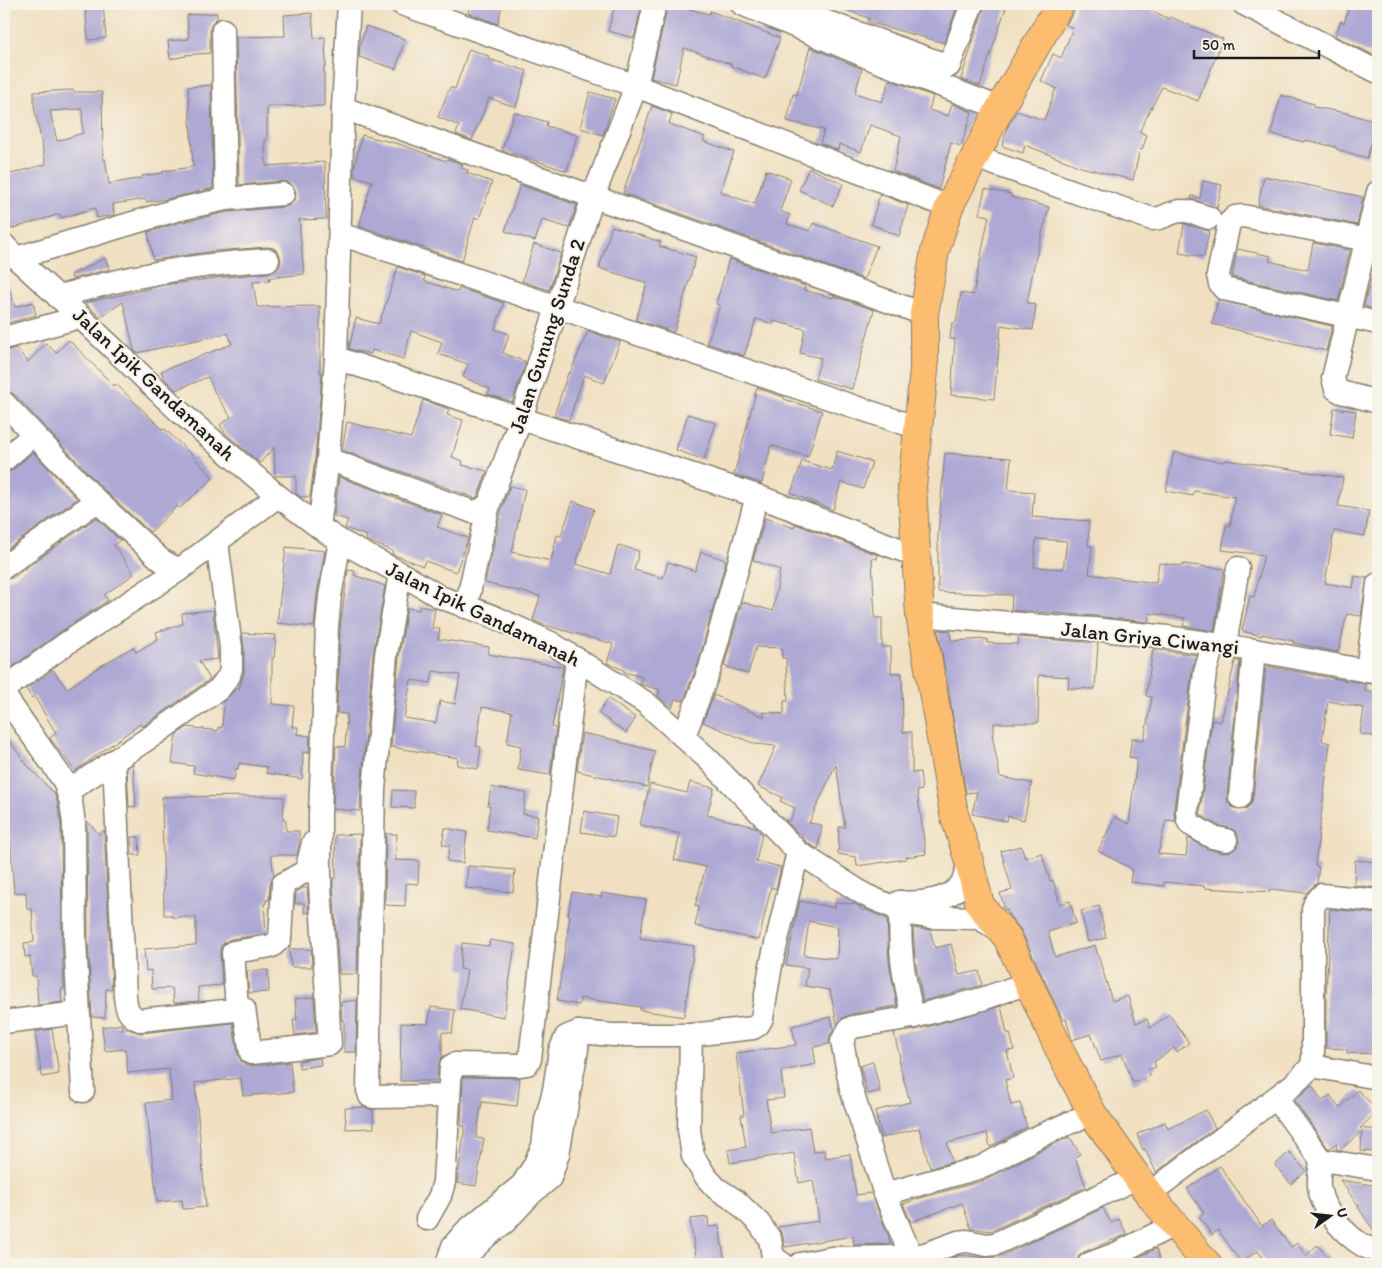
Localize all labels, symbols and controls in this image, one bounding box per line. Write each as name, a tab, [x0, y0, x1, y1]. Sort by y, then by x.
scale bar	[1194, 28, 1320, 60]
text: 50 m	[1202, 36, 1235, 54]
street label: Jalan Gunung Sunda 2	[503, 235, 590, 436]
street label: Jalan Ipik Gandamanah	[68, 302, 241, 465]
street label: Jalan Ipik Gandamanah	[382, 556, 584, 671]
street label: Jalan Griya Ciwangi	[1060, 616, 1240, 659]
north arrow	[1304, 1190, 1354, 1240]
text: U	[1333, 1206, 1351, 1219]

